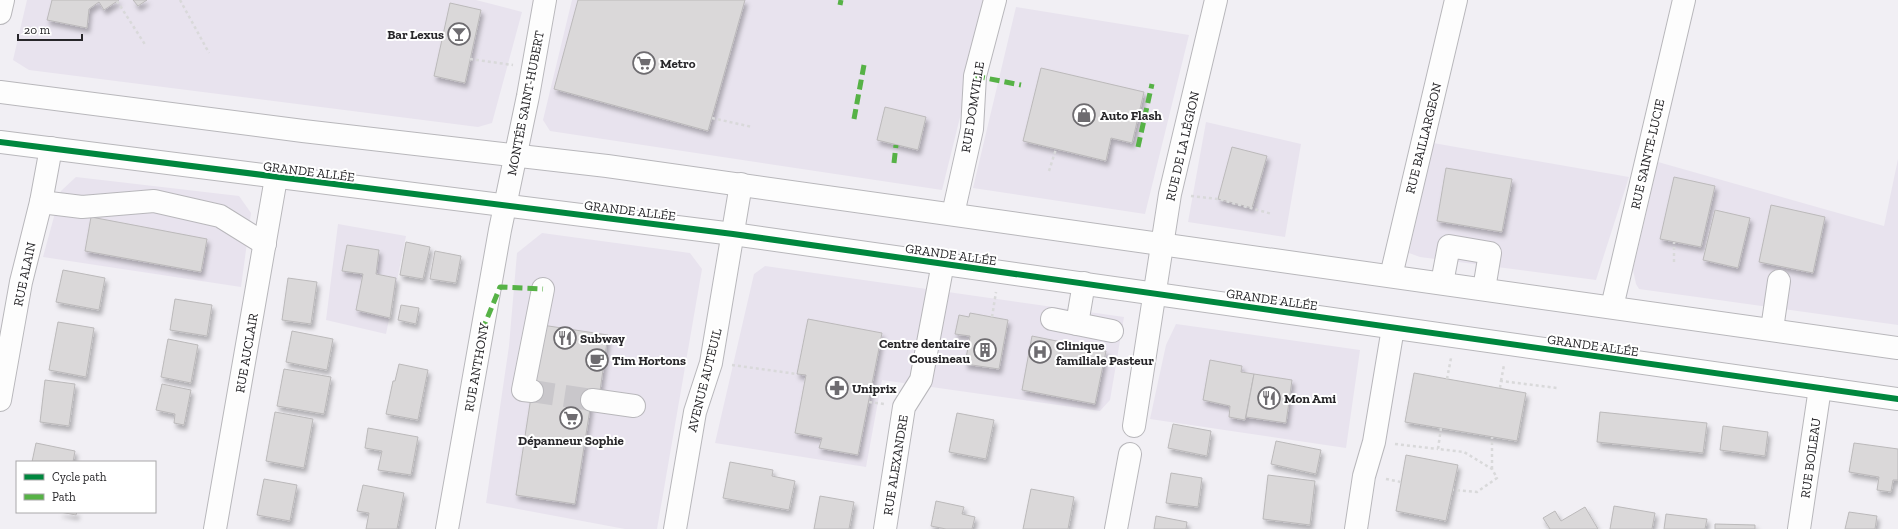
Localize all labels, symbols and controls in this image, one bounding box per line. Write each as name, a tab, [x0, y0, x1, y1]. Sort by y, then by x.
scale bar	[18, 16, 82, 42]
bar icon: Bar Lexus	[446, 21, 472, 47]
text: 20 m	[24, 23, 51, 37]
place label: Bar Lexus	[387, 27, 444, 42]
street label: MONTÉE SAINT-HUBERT	[504, 29, 547, 177]
supermarket icon: Metro	[631, 50, 657, 76]
place label: Metro	[660, 56, 696, 71]
street label: RUE DOMVILLE	[958, 60, 987, 154]
street label: RUE BAILLARGEON	[1402, 81, 1445, 195]
street label: RUE DE LA LÉGION	[1163, 89, 1202, 202]
street label: RUE SAINTE-LUCIE	[1627, 97, 1668, 211]
shop icon: Auto Flash	[1071, 102, 1097, 128]
place label: Auto Flash	[1100, 108, 1162, 123]
street label: GRANDE ALLÉE	[262, 158, 356, 185]
street label: GRANDE ALLÉE	[583, 197, 677, 224]
street label: RUE ALAIN	[10, 240, 39, 308]
street label: GRANDE ALLÉE	[904, 241, 998, 268]
street label: GRANDE ALLÉE	[1225, 286, 1319, 313]
street label: RUE AUCLAIR	[232, 312, 261, 394]
street label: RUE ANTHONY	[461, 321, 492, 413]
restaurant icon: Subway	[552, 325, 578, 351]
street label: AVENUE AUTEUIL	[684, 327, 725, 433]
place label: Subway	[580, 331, 625, 346]
street label: GRANDE ALLÉE	[1546, 332, 1640, 359]
place label: Centre dentaire Cousineau	[879, 336, 971, 366]
building icon: Centre dentaire Cousineau	[972, 337, 998, 363]
place label: Clinique familiale Pasteur	[1056, 338, 1154, 368]
hospital icon: Clinique familiale Pasteur	[1027, 339, 1053, 365]
cafe icon: Tim Hortons	[584, 347, 610, 373]
place label: Tim Hortons	[612, 353, 686, 368]
pharmacy icon: Uniprix	[824, 375, 850, 401]
place label: Uniprix	[852, 381, 897, 396]
restaurant icon: Mon Ami	[1256, 385, 1282, 411]
place label: Mon Ami	[1284, 391, 1336, 406]
supermarket icon: Dépanneur Sophie	[558, 405, 584, 431]
street label: RUE ALEXANDRE	[880, 413, 911, 516]
street label: RUE BOILEAU	[1797, 417, 1824, 499]
place label: Dépanneur Sophie	[518, 433, 625, 448]
legend	[16, 461, 156, 513]
text: Cycle path	[52, 470, 107, 484]
text: Path	[52, 490, 76, 504]

